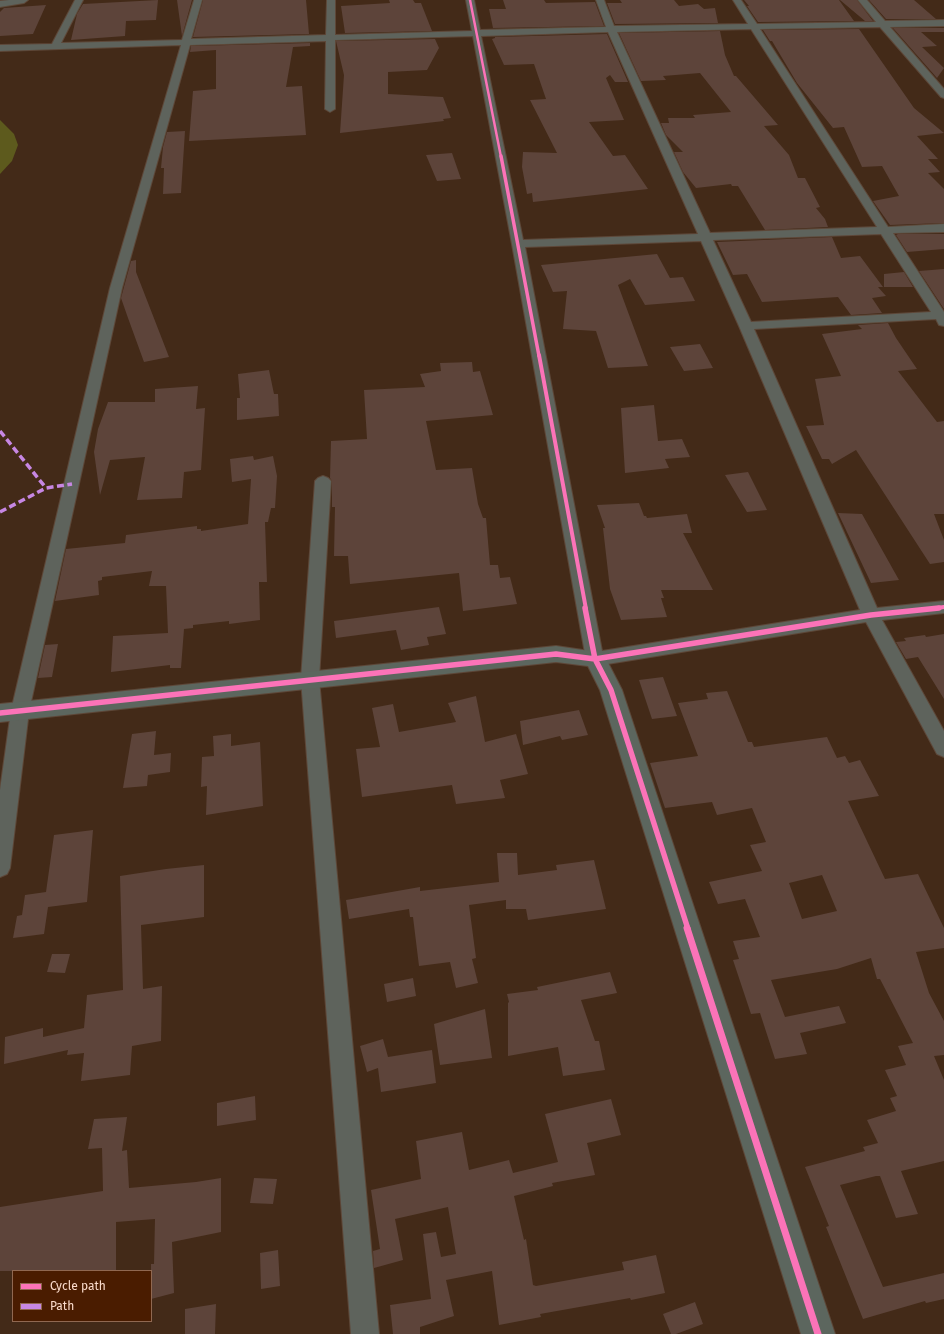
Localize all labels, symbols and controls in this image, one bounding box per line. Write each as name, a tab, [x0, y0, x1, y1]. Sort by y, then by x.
legend	[12, 1270, 152, 1322]
text: Cycle path	[50, 1279, 106, 1293]
text: Path	[50, 1299, 74, 1313]

